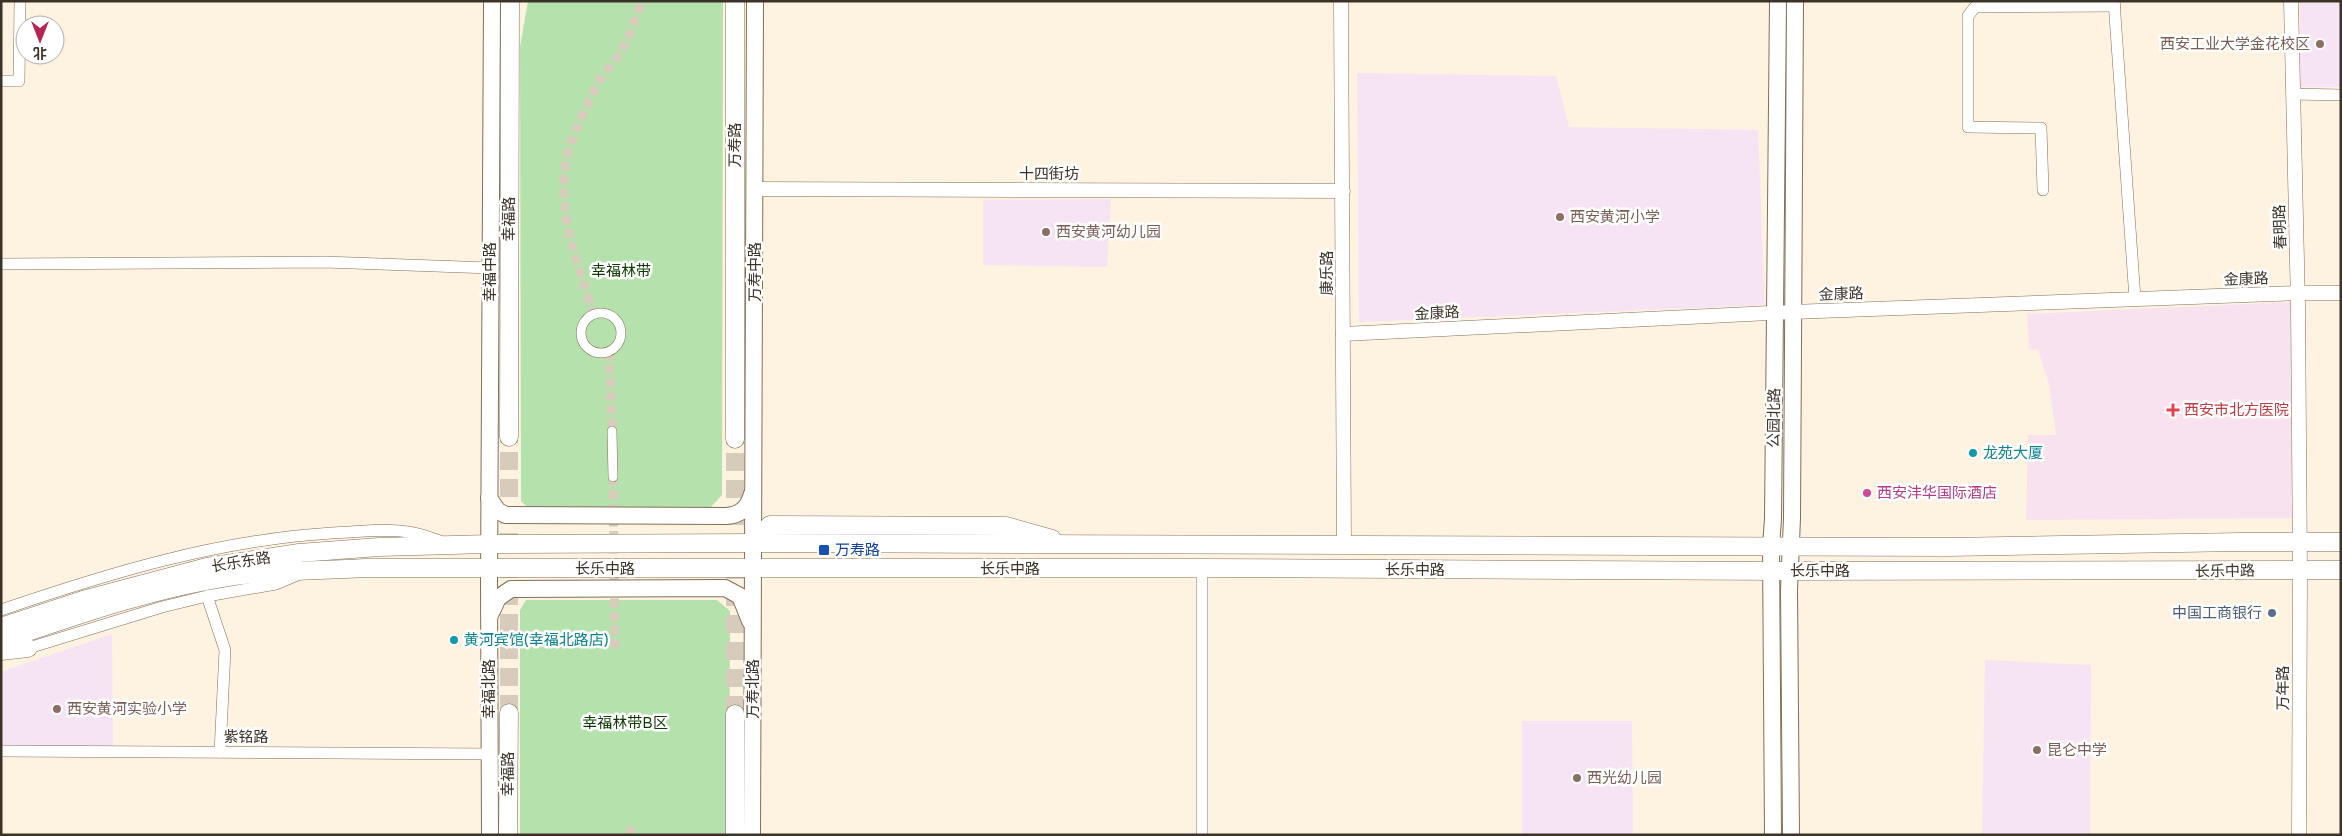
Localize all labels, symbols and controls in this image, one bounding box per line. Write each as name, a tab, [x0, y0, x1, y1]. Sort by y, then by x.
north arrow	[15, 15, 65, 65]
place label: 西安工业大学金花校区	[2160, 35, 2310, 53]
marker: 西安工业大学金花校区	[2314, 38, 2326, 50]
text: 北	[33, 44, 47, 61]
street label: 万寿路	[726, 122, 744, 168]
street label: 十四街坊	[1019, 165, 1079, 183]
street label: 幸福路	[500, 196, 518, 242]
street label: 春明路	[2270, 204, 2290, 250]
place label: 西安黄河小学	[1570, 208, 1660, 226]
marker: 西安黄河小学	[1554, 211, 1566, 223]
place label: 西安黄河幼儿园	[1056, 223, 1161, 241]
marker: 西安黄河幼儿园	[1040, 226, 1052, 238]
street label: 幸福中路	[481, 242, 499, 302]
street label: 万寿中路	[746, 242, 764, 302]
street label: 康乐路	[1318, 250, 1336, 296]
park label: 幸福林带	[591, 262, 651, 280]
street label: 金康路	[2223, 269, 2269, 289]
street label: 金康路	[1818, 284, 1864, 304]
street label: 金康路	[1414, 303, 1460, 323]
street label: 公园北路	[1764, 388, 1784, 448]
place label: 西安市北方医院	[2184, 401, 2289, 419]
marker: 西安市北方医院	[2166, 403, 2180, 417]
place label: 龙苑大厦	[1983, 444, 2043, 462]
marker: 龙苑大厦	[1967, 447, 1979, 459]
place label: 西安沣华国际酒店	[1877, 484, 1997, 502]
marker: 西安沣华国际酒店	[1861, 487, 1873, 499]
place label: 万寿路	[835, 541, 880, 559]
marker: 万寿路	[817, 543, 831, 557]
street label: 长乐东路	[210, 548, 272, 576]
street label: 长乐中路	[575, 560, 635, 578]
street label: 长乐中路	[980, 560, 1040, 578]
street label: 长乐中路	[1385, 561, 1445, 579]
street label: 长乐中路	[2195, 561, 2255, 581]
street label: 长乐中路	[1790, 562, 1850, 580]
place label: 中国工商银行	[2172, 604, 2262, 622]
marker: 中国工商银行	[2266, 607, 2278, 619]
place label: 黄河宾馆(幸福北路店)	[464, 631, 608, 649]
marker: 黄河宾馆(幸福北路店)	[448, 634, 460, 646]
street label: 幸福北路	[480, 659, 498, 719]
street label: 万寿北路	[744, 659, 762, 719]
street label: 万年路	[2274, 665, 2292, 711]
place label: 西安黄河实验小学	[67, 700, 187, 718]
marker: 西安黄河实验小学	[51, 703, 63, 715]
park label: 幸福林带B区	[582, 714, 668, 732]
street label: 紫铭路	[223, 728, 269, 746]
place label: 昆仑中学	[2047, 741, 2107, 759]
marker: 昆仑中学	[2031, 744, 2043, 756]
street label: 幸福路	[499, 751, 517, 797]
place label: 西光幼儿园	[1587, 769, 1662, 787]
marker: 西光幼儿园	[1571, 772, 1583, 784]

